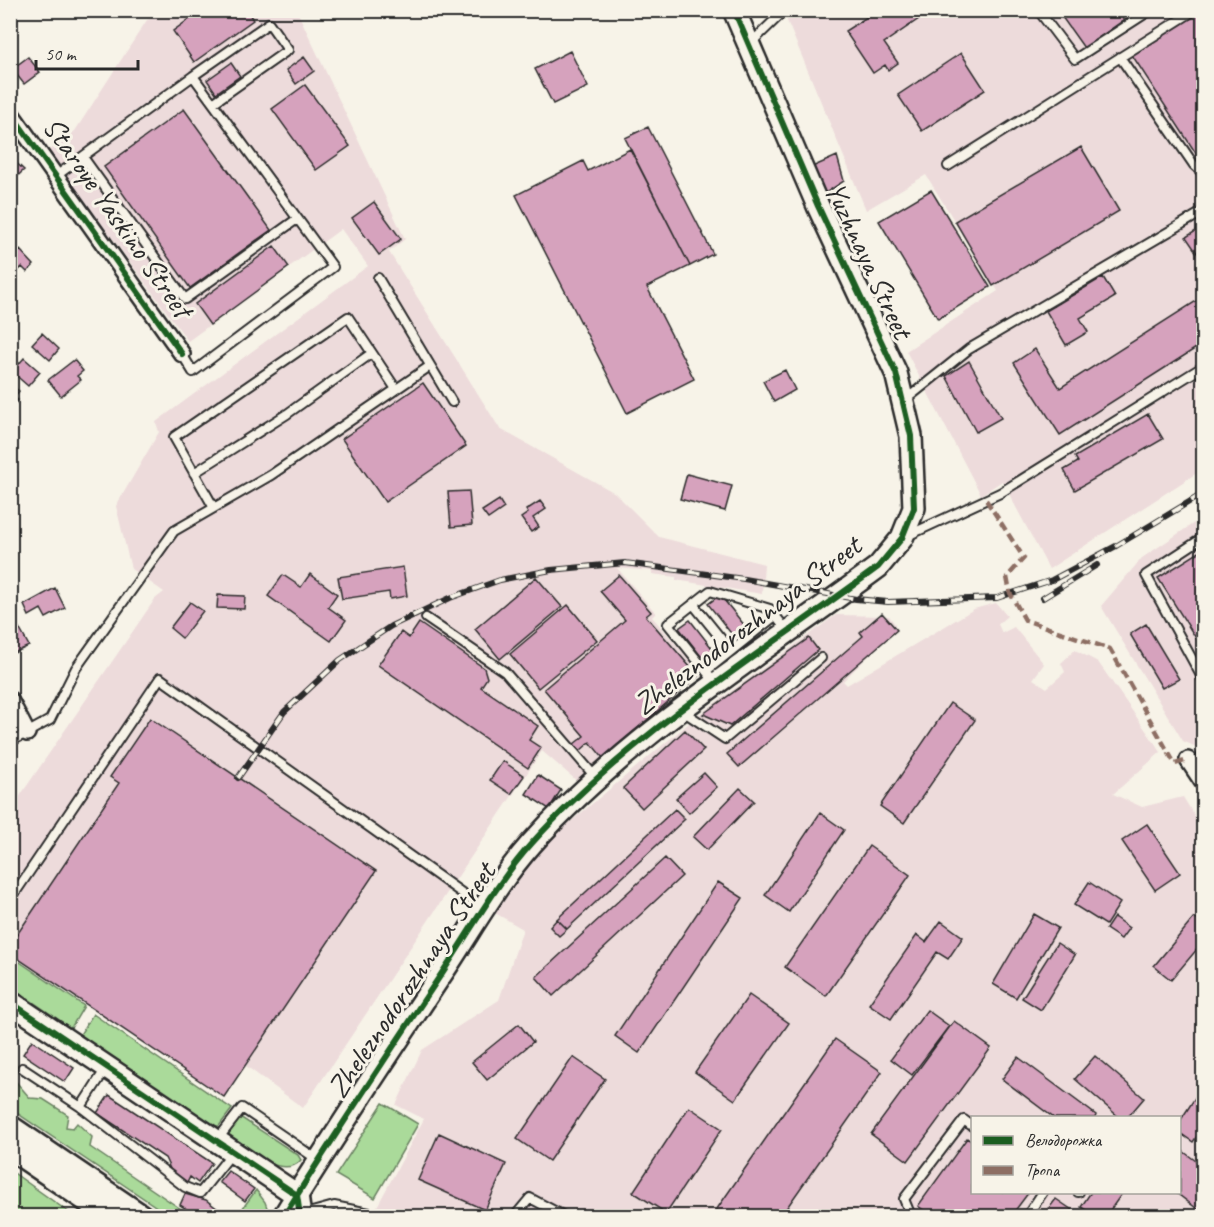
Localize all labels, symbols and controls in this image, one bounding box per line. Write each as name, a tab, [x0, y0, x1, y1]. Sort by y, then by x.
scale bar	[36, 33, 138, 71]
text: 50 m	[45, 43, 78, 65]
street label: Staroye Yaskino Street	[35, 109, 204, 328]
street label: Yuzhnaya Street	[816, 176, 923, 347]
street label: Zheleznodorozhnaya Street	[626, 525, 871, 723]
street label: Zheleznodorozhnaya Street	[318, 853, 505, 1105]
legend	[971, 1116, 1181, 1194]
text: Велодорожка	[1025, 1129, 1103, 1151]
text: Тропа	[1025, 1159, 1061, 1181]

